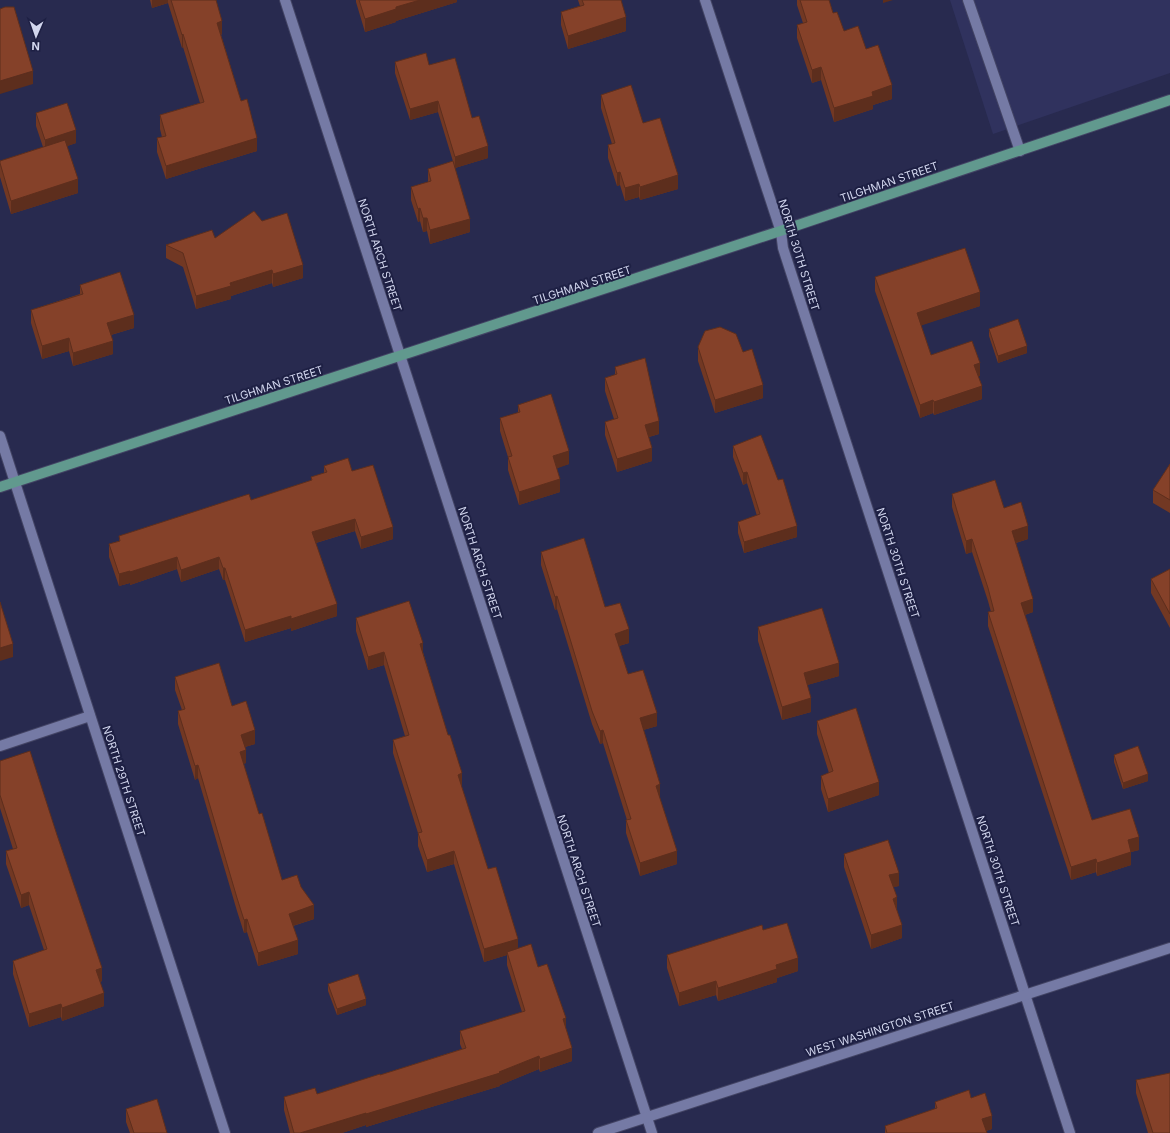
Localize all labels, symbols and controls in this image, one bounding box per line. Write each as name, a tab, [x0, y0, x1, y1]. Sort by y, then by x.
north arrow	[16, 16, 56, 56]
text: N	[31, 39, 40, 53]
street label: TILGHMAN STREET	[838, 159, 940, 205]
street label: NORTH ARCH STREET	[355, 197, 405, 313]
street label: NORTH 30TH STREET	[775, 198, 823, 312]
street label: TILGHMAN STREET	[531, 262, 633, 308]
street label: TILGHMAN STREET	[223, 362, 325, 408]
street label: NORTH ARCH STREET	[455, 505, 505, 621]
street label: NORTH 30TH STREET	[873, 506, 923, 620]
street label: NORTH 29TH STREET	[99, 724, 149, 838]
street label: NORTH ARCH STREET	[554, 813, 604, 929]
street label: NORTH 30TH STREET	[973, 814, 1023, 928]
street label: WEST WASHINGTON STREET	[804, 998, 956, 1060]

